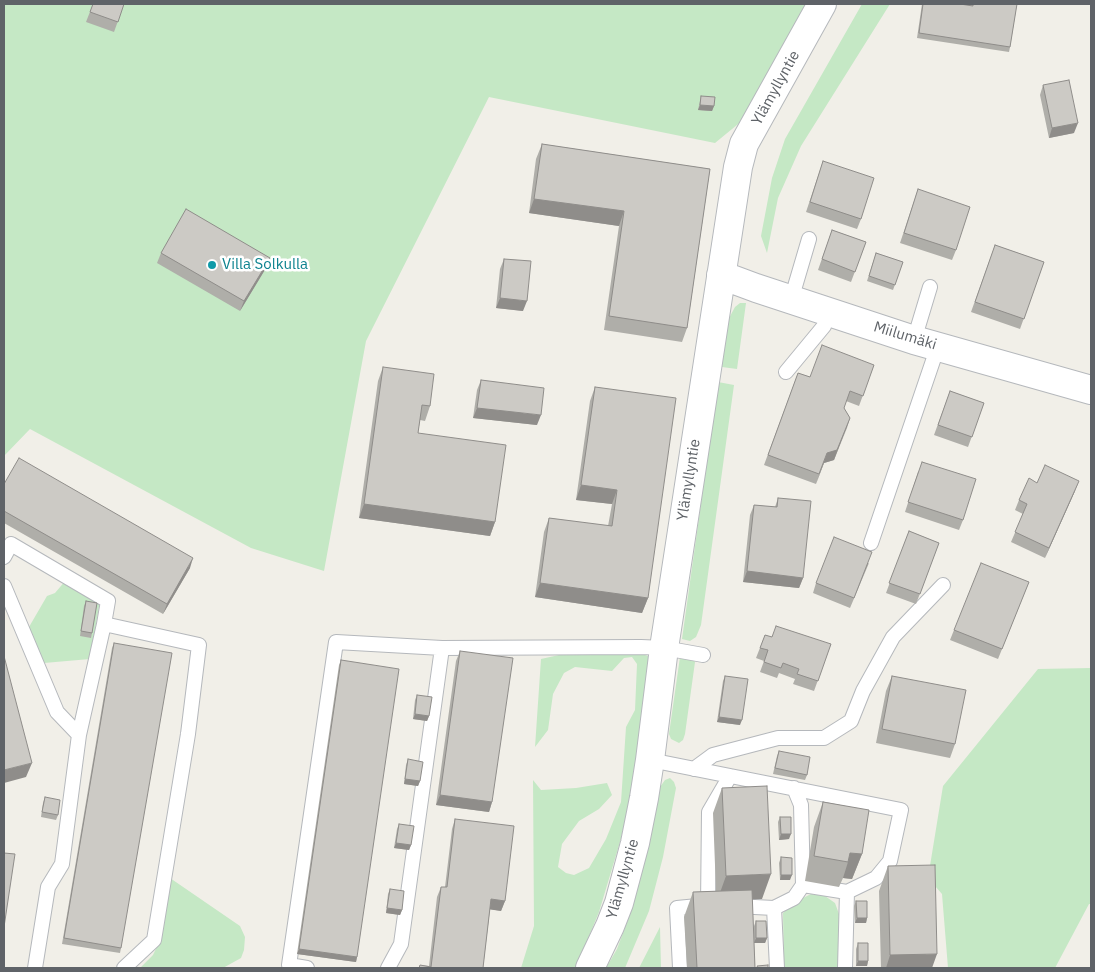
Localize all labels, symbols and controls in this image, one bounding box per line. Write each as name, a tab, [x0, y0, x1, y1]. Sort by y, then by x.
street label: Ylämyllyntie	[748, 47, 804, 129]
place label: Villa Solkulla	[222, 256, 308, 274]
marker: Villa Solkulla	[206, 259, 218, 271]
street label: Miilumäki	[871, 318, 939, 354]
street label: Ylämyllyntie	[674, 438, 704, 522]
street label: Ylämyllyntie	[603, 837, 643, 921]

